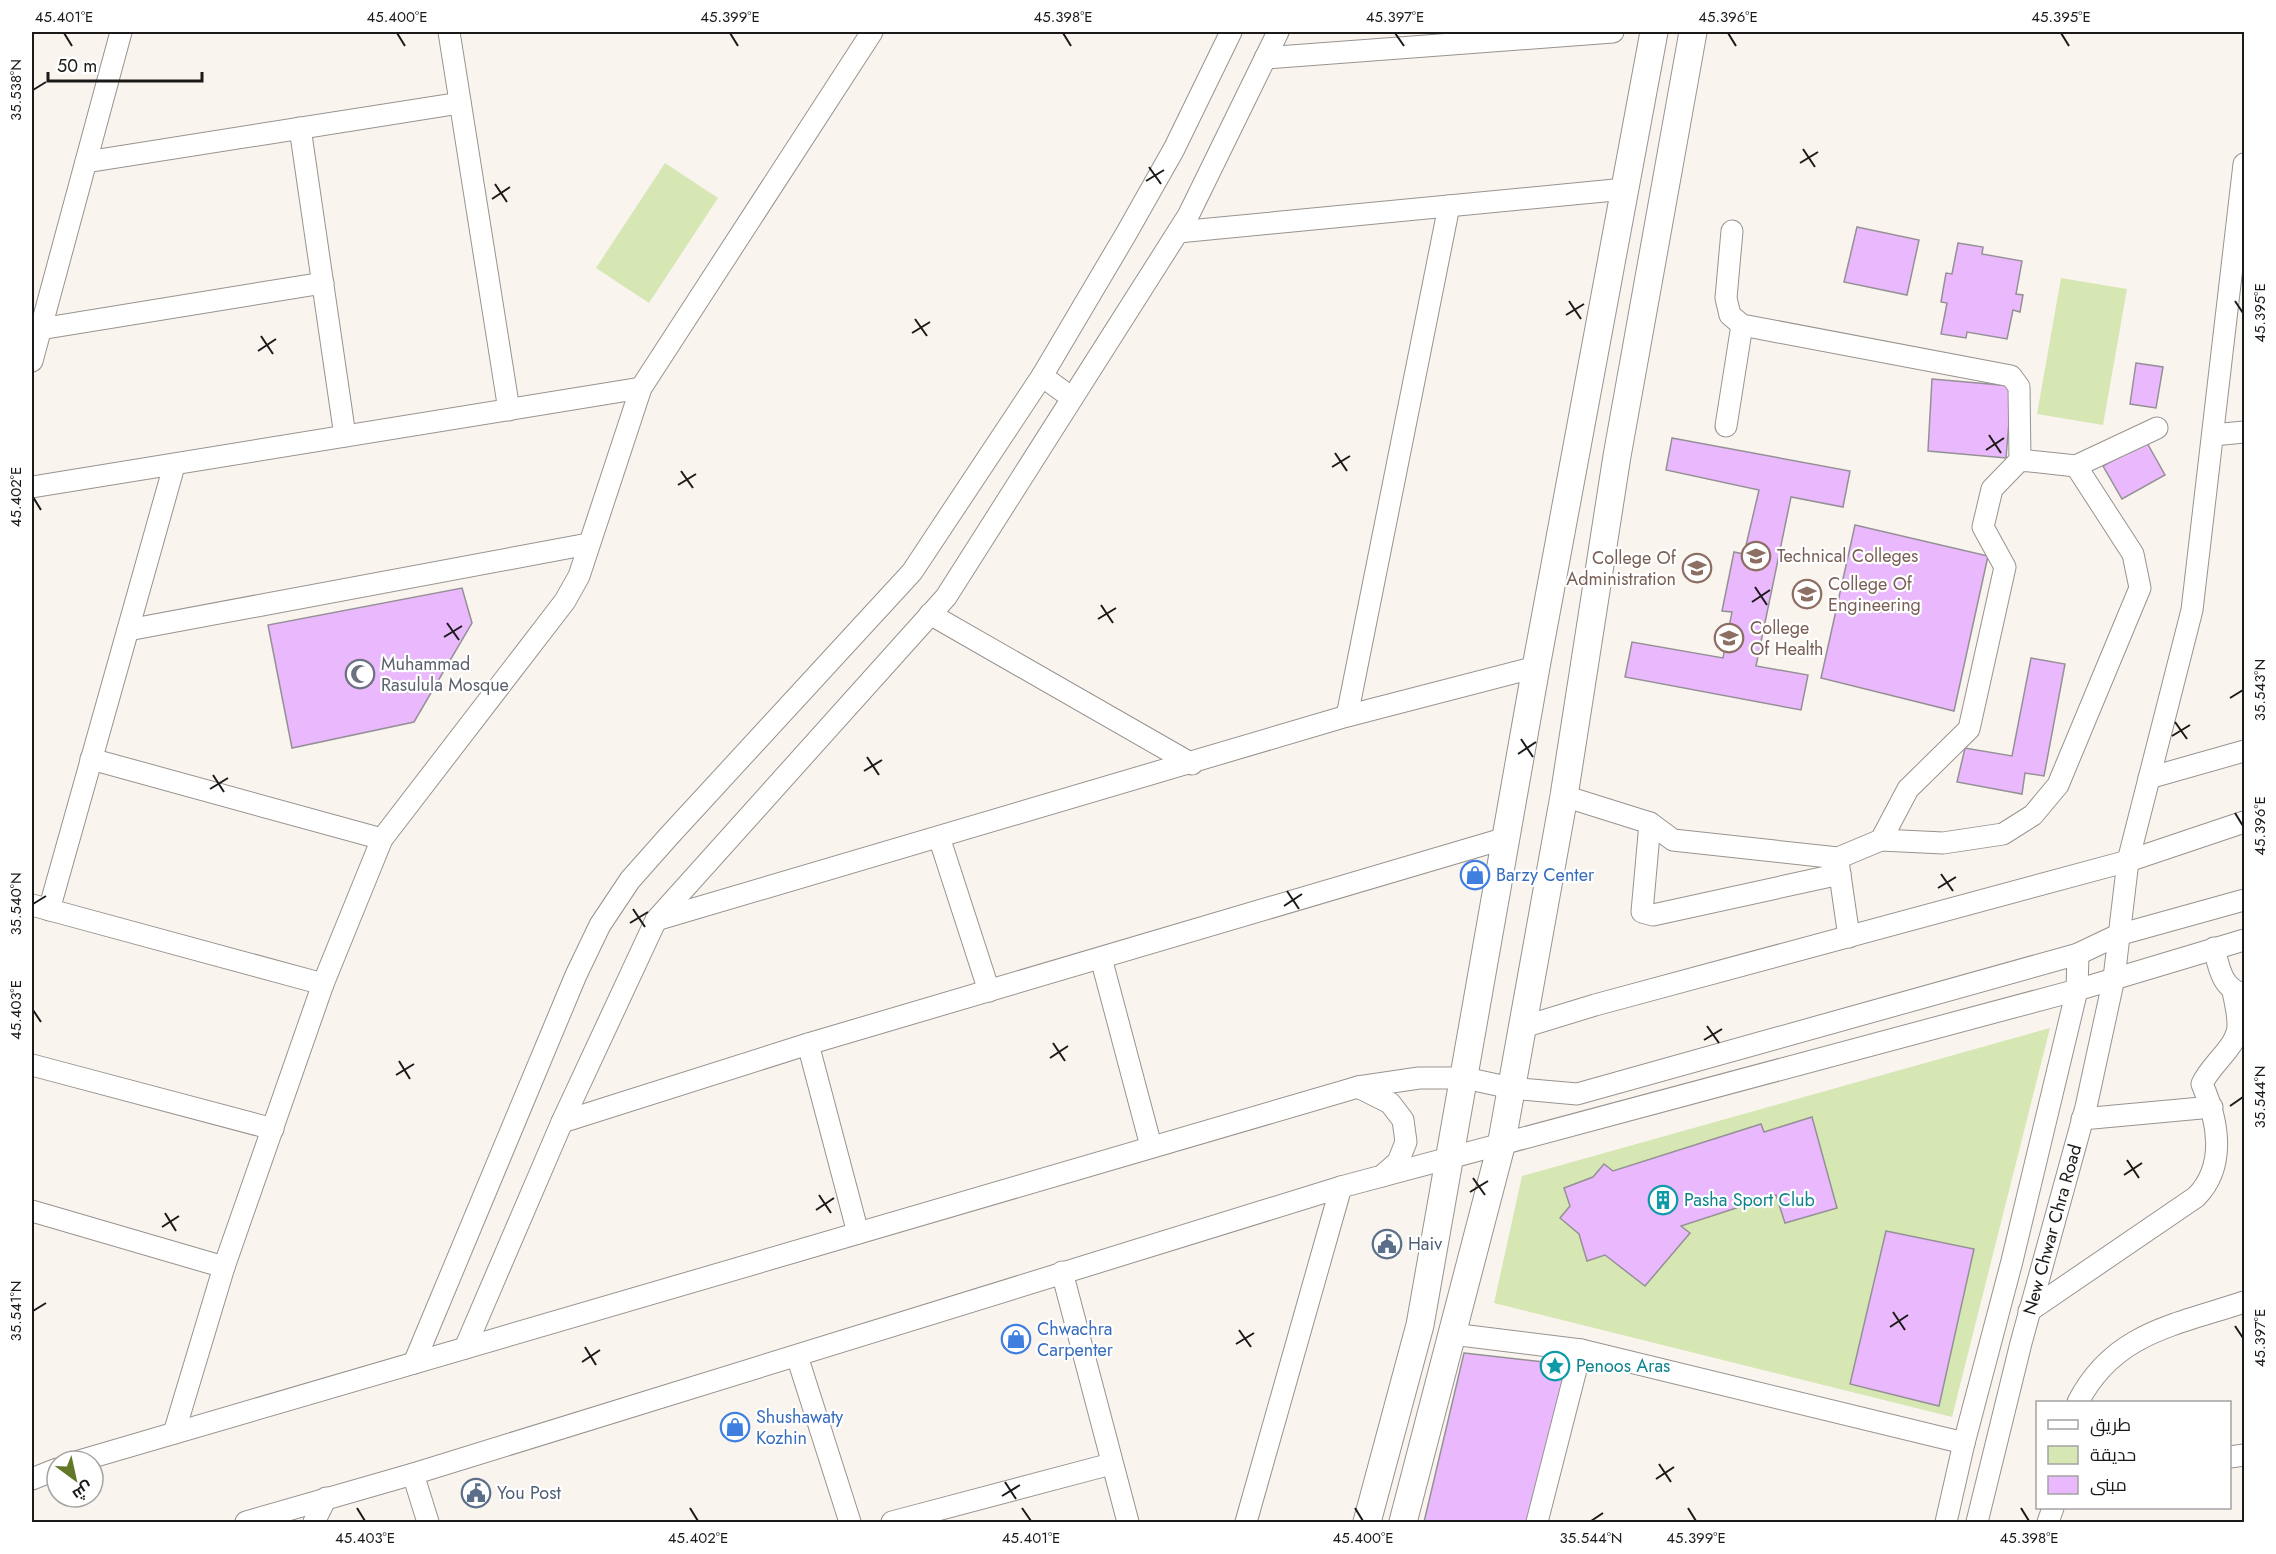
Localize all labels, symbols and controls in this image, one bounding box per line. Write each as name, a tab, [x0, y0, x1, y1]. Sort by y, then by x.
text: 45.401°E	[35, 6, 93, 28]
text: 45.400°E	[367, 6, 427, 28]
text: 45.399°E	[700, 6, 760, 28]
text: 45.398°E	[1033, 6, 1093, 28]
text: 45.397°E	[1366, 6, 1424, 28]
text: 45.396°E	[1698, 6, 1758, 28]
text: 45.395°E	[2031, 6, 2091, 28]
scale bar	[48, 45, 202, 83]
text: 50 m	[57, 53, 97, 79]
text: 35.538°N	[5, 59, 27, 121]
text: 45.395°E	[2249, 283, 2271, 343]
text: 45.402°E	[5, 467, 27, 527]
school or university icon: Technical Colleges	[1740, 540, 1772, 572]
place label: Technical Colleges	[1777, 543, 1918, 569]
place label: College Of Administration	[1566, 545, 1677, 592]
school or university icon: College Of Administration	[1681, 552, 1713, 584]
place label: College Of Engineering	[1828, 571, 1921, 618]
school or university icon: College Of Engineering	[1791, 578, 1823, 610]
place label: College Of Health	[1750, 615, 1823, 662]
school or university icon: College Of Health	[1713, 622, 1745, 654]
place label: Muhammad Rasulula Mosque	[381, 651, 509, 698]
mosque icon: Muhammad Rasulula Mosque	[344, 658, 376, 690]
text: 35.543°N	[2249, 659, 2271, 721]
text: 45.396°E	[2249, 796, 2271, 856]
shop icon: Barzy Center	[1459, 859, 1491, 891]
place label: Barzy Center	[1496, 862, 1595, 888]
text: 35.540°N	[5, 872, 27, 936]
text: 45.403°E	[5, 980, 27, 1040]
text: 35.544°N	[2249, 1066, 2271, 1128]
street label: New Chwar Chra Road	[2016, 1141, 2088, 1318]
building icon: Pasha Sport Club	[1647, 1184, 1679, 1216]
place label: Pasha Sport Club	[1684, 1187, 1815, 1213]
public building icon: Haiv	[1371, 1228, 1403, 1260]
place label: Haiv	[1408, 1231, 1442, 1257]
text: 35.541°N	[5, 1281, 27, 1341]
text: 45.397°E	[2249, 1309, 2271, 1367]
place label: Chwachra Carpenter	[1037, 1316, 1114, 1363]
shop icon: Chwachra Carpenter	[1000, 1323, 1032, 1355]
place icon: Penoos Aras	[1539, 1350, 1571, 1382]
place label: Penoos Aras	[1576, 1353, 1670, 1379]
legend	[2036, 1401, 2231, 1509]
place label: Shushawaty Kozhin	[756, 1404, 843, 1451]
shop icon: Shushawaty Kozhin	[719, 1411, 751, 1443]
text: طريق	[2090, 1412, 2131, 1438]
text: حديقة	[2090, 1442, 2136, 1468]
north arrow	[45, 1449, 105, 1509]
text: مبنى	[2090, 1472, 2127, 1498]
text: ش	[68, 1476, 98, 1506]
public building icon: You Post	[460, 1477, 492, 1509]
place label: You Post	[497, 1480, 561, 1506]
text: 45.403°E	[335, 1527, 395, 1549]
text: 45.402°E	[668, 1527, 728, 1549]
text: 45.401°E	[1002, 1527, 1060, 1549]
text: 45.400°E	[1333, 1527, 1393, 1549]
text: 35.544°N	[1560, 1527, 1622, 1549]
text: 45.399°E	[1666, 1527, 1726, 1549]
text: 45.398°E	[1999, 1527, 2059, 1549]

